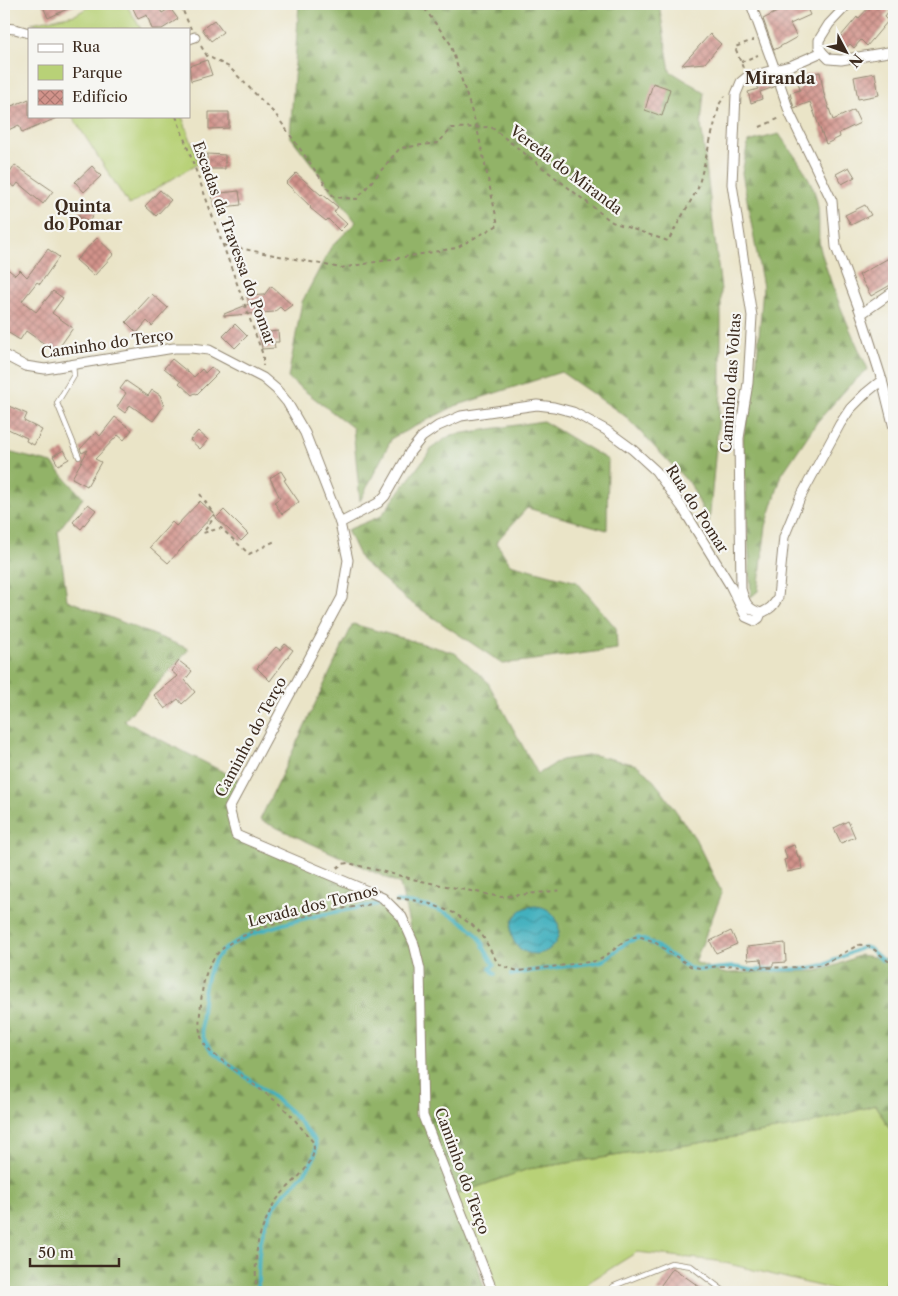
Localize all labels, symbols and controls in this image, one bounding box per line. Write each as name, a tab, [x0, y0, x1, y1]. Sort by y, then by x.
legend	[28, 28, 190, 118]
north arrow	[820, 28, 870, 78]
text: Rua	[72, 37, 100, 56]
text: N	[845, 50, 867, 71]
text: Parque	[72, 63, 122, 82]
district label: Miranda	[745, 68, 816, 88]
text: Edifício	[72, 87, 128, 106]
street label: Vereda do Miranda	[506, 121, 626, 218]
street label: Escadas da Travessa do Pomar	[189, 139, 280, 348]
district label: Quinta do Pomar	[44, 196, 123, 234]
street label: Caminho das Voltas	[716, 313, 745, 453]
street label: Caminho do Terço	[40, 325, 174, 362]
street label: Rua do Pomar	[662, 461, 733, 557]
street label: Caminho do Terço	[211, 673, 290, 800]
street label: Levada dos Tornos	[246, 880, 380, 931]
street label: Caminho do Terço	[431, 1105, 494, 1237]
scale bar	[30, 1236, 119, 1268]
text: 50 m	[38, 1243, 74, 1262]

